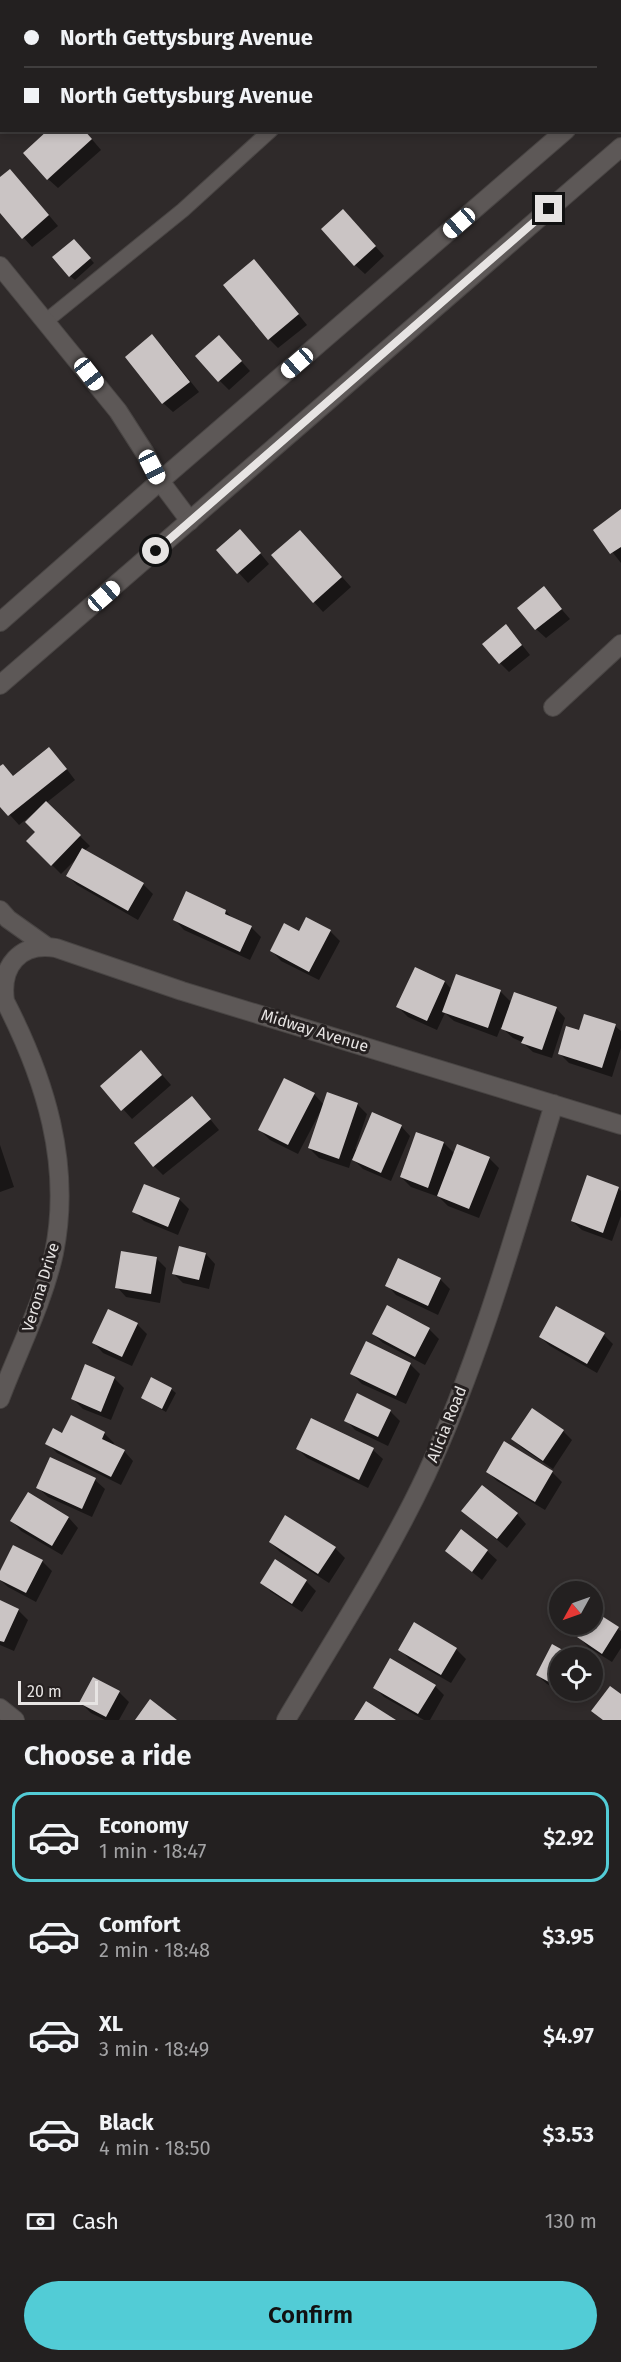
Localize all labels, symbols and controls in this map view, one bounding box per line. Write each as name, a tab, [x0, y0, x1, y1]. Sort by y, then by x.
text: North Gettysburg Avenue	[60, 24, 313, 51]
text: North Gettysburg Avenue	[60, 82, 313, 109]
route end	[535, 195, 562, 222]
car	[440, 204, 478, 242]
car	[278, 344, 316, 382]
car	[71, 354, 107, 394]
car	[136, 447, 168, 487]
route start	[142, 537, 169, 564]
car	[85, 577, 123, 615]
street label: Midway Avenue	[259, 1005, 371, 1056]
street label: Verona Drive	[18, 1240, 63, 1334]
street label: Alicia Road	[423, 1383, 470, 1465]
north arrow	[549, 1581, 603, 1635]
map controls	[549, 1581, 603, 1701]
button: locate	[549, 1647, 603, 1701]
scale bar	[18, 1678, 98, 1706]
text: 20 m	[27, 1682, 62, 1701]
text: Choose a ride	[24, 1740, 191, 1772]
icon: car	[27, 1810, 81, 1864]
text: Economy	[99, 1812, 188, 1839]
text: $2.92	[543, 1824, 594, 1851]
text: 1 min · 18:47	[99, 1839, 206, 1863]
icon: car	[27, 1909, 81, 1963]
text: Comfort	[99, 1911, 180, 1938]
text: $3.95	[542, 1923, 594, 1950]
text: 2 min · 18:48	[99, 1938, 210, 1962]
icon: car	[27, 2008, 81, 2062]
text: XL	[99, 2010, 123, 2037]
text: $4.97	[543, 2022, 594, 2049]
text: 3 min · 18:49	[99, 2037, 209, 2061]
icon: car	[27, 2107, 81, 2161]
text: Black	[99, 2109, 154, 2136]
text: $3.53	[542, 2121, 594, 2148]
text: 4 min · 18:50	[99, 2136, 211, 2160]
icon: cash	[24, 2205, 57, 2238]
text: Cash	[72, 2208, 119, 2235]
text: 130 m	[545, 2209, 597, 2233]
button: Confirm	[24, 2281, 597, 2350]

